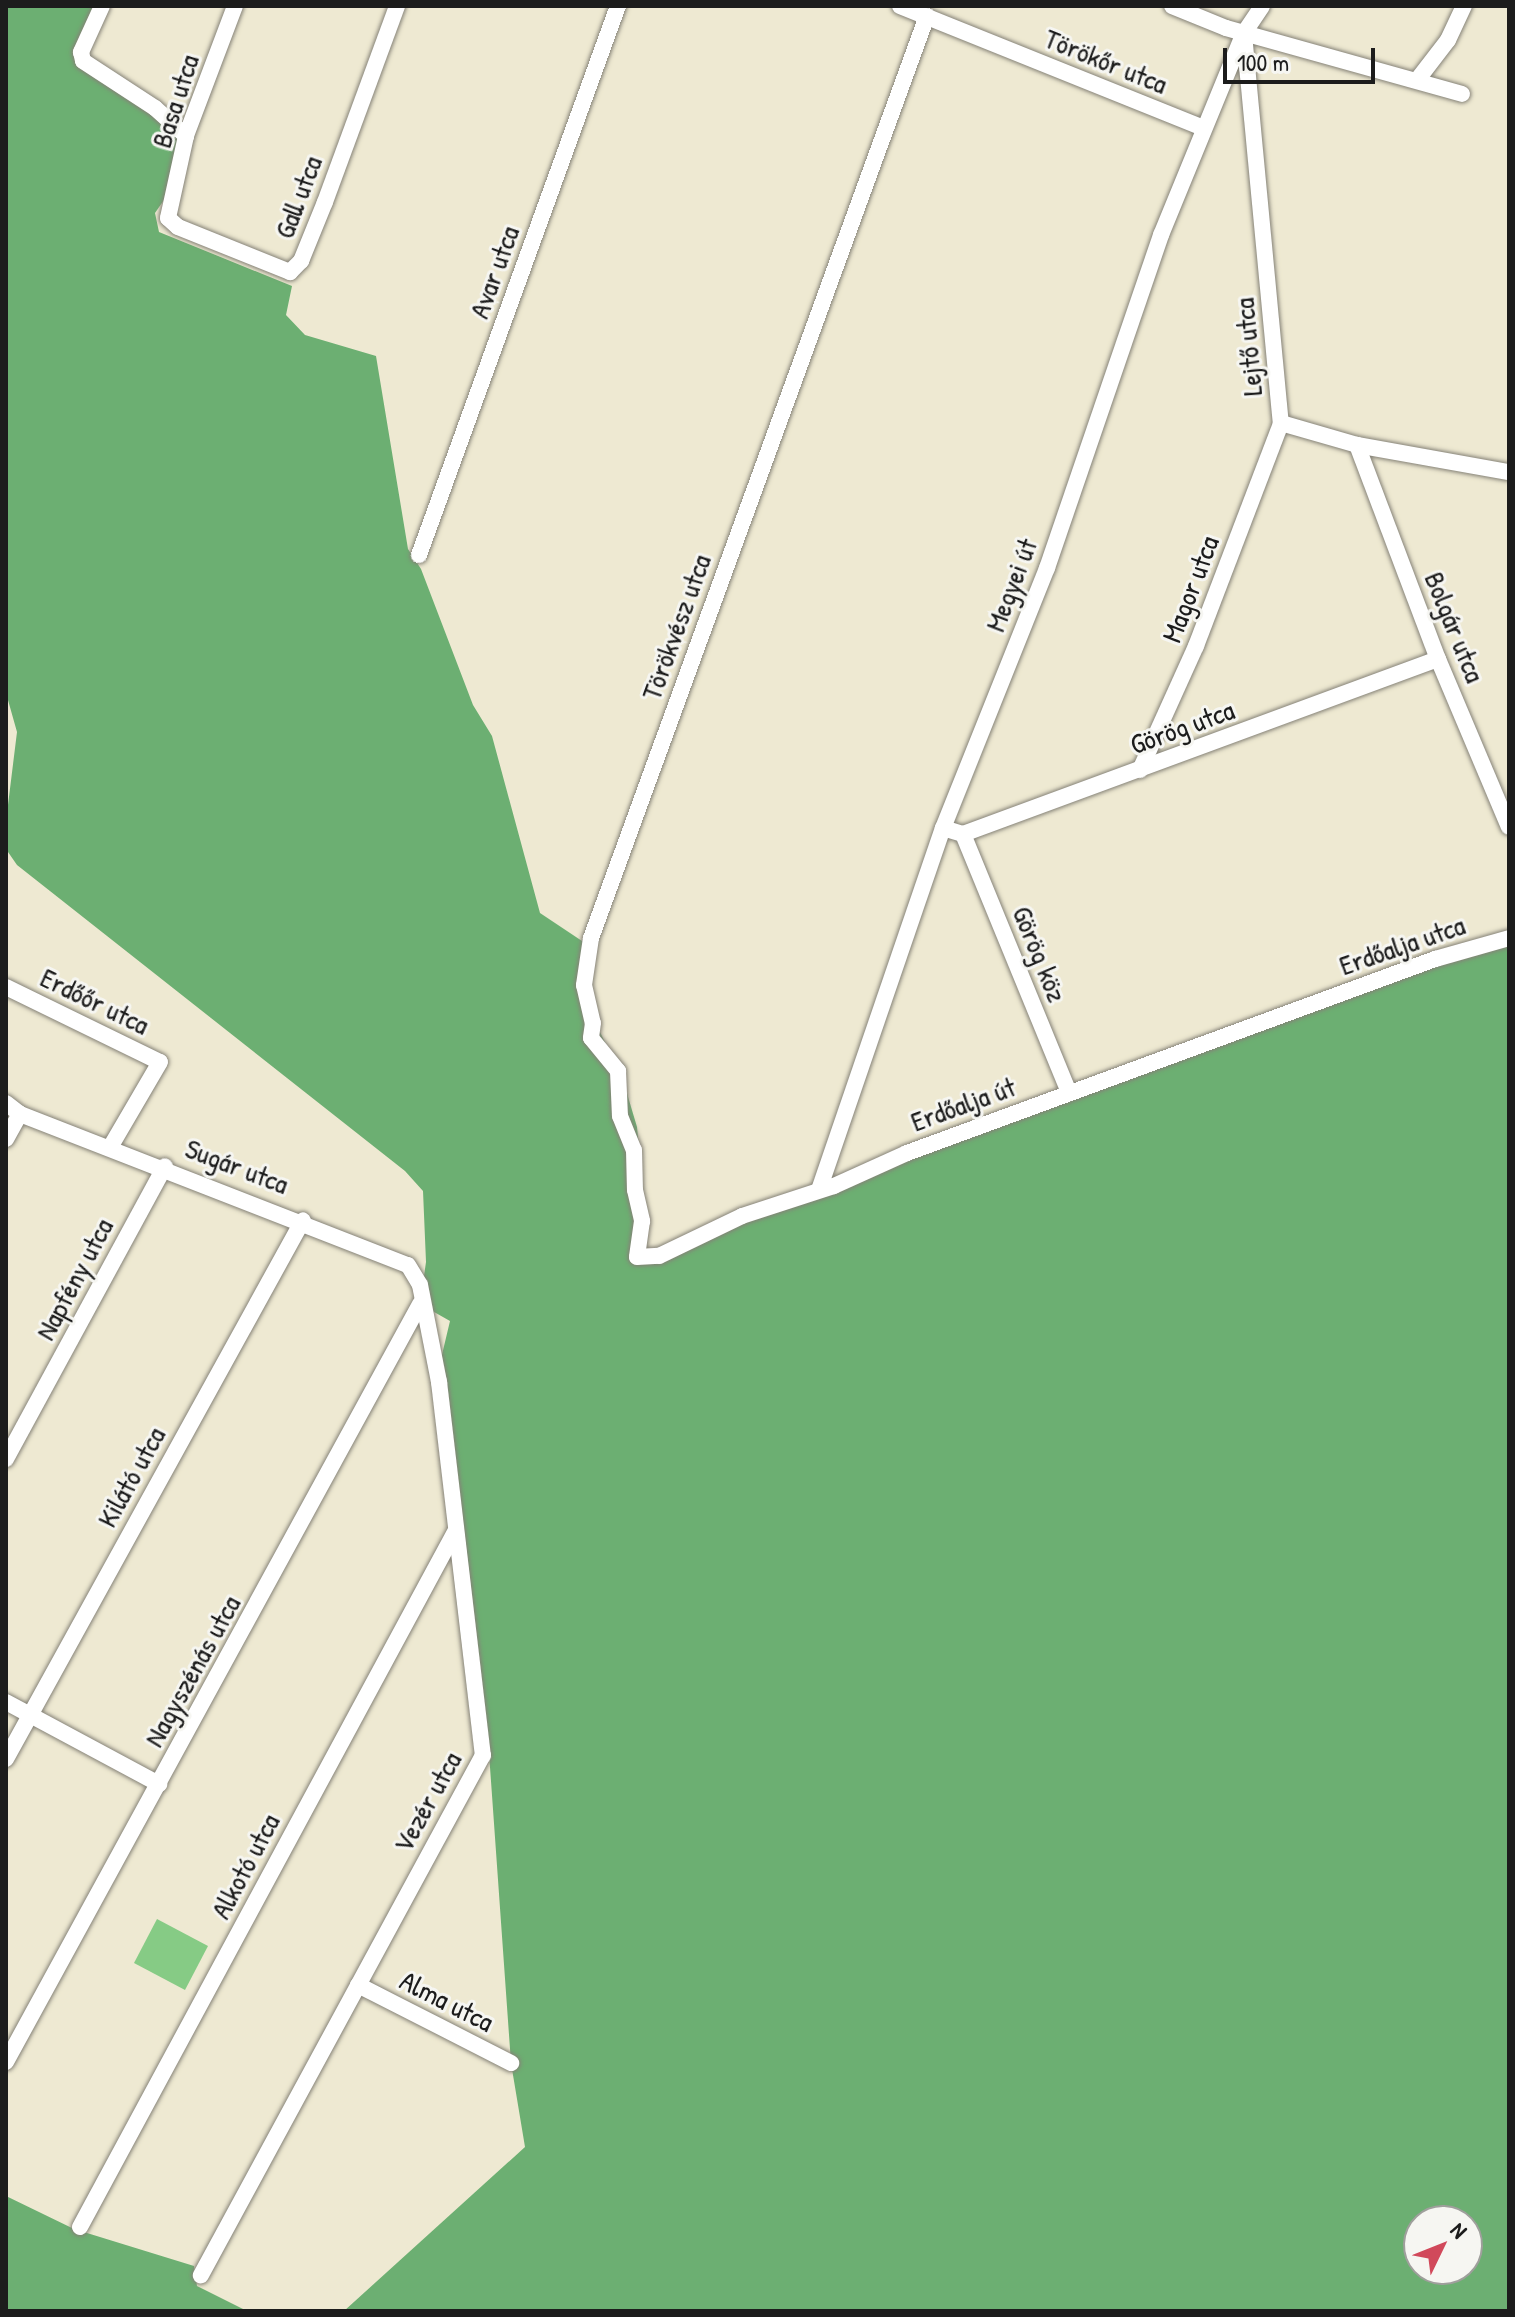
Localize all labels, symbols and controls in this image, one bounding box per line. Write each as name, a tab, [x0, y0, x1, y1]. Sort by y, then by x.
street label: Törökőr utca	[1040, 21, 1172, 101]
scale bar	[1227, 32, 1379, 82]
text: 100 m	[1237, 46, 1289, 78]
street label: Basa utca	[144, 50, 206, 152]
street label: Gall utca	[267, 151, 329, 243]
street label: Avar utca	[462, 221, 526, 323]
street label: Lejtő utca	[1227, 297, 1269, 397]
street label: Magor utca	[1154, 531, 1226, 647]
street label: Megyei út	[978, 534, 1044, 636]
street label: Törökvész utca	[634, 550, 718, 704]
street label: Bolgár utca	[1418, 567, 1492, 687]
street label: Görög utca	[1125, 693, 1239, 761]
street label: Görög köz	[1006, 901, 1074, 1007]
street label: Erdőalja utca	[1335, 908, 1469, 982]
street label: Erdőőr utca	[35, 960, 155, 1042]
street label: Erdőalja út	[906, 1070, 1020, 1138]
street label: Sugár utca	[181, 1131, 293, 1201]
street label: Napfény utca	[28, 1213, 120, 1345]
street label: Kilátó utca	[90, 1421, 172, 1533]
street label: Nagyszénás utca	[137, 1590, 247, 1752]
street label: Vezér utca	[386, 1746, 468, 1858]
street label: Alkotó utca	[203, 1808, 287, 1924]
street label: Alma utca	[395, 1963, 499, 2039]
north arrow	[1403, 2205, 1483, 2285]
text: N	[1444, 2215, 1474, 2245]

